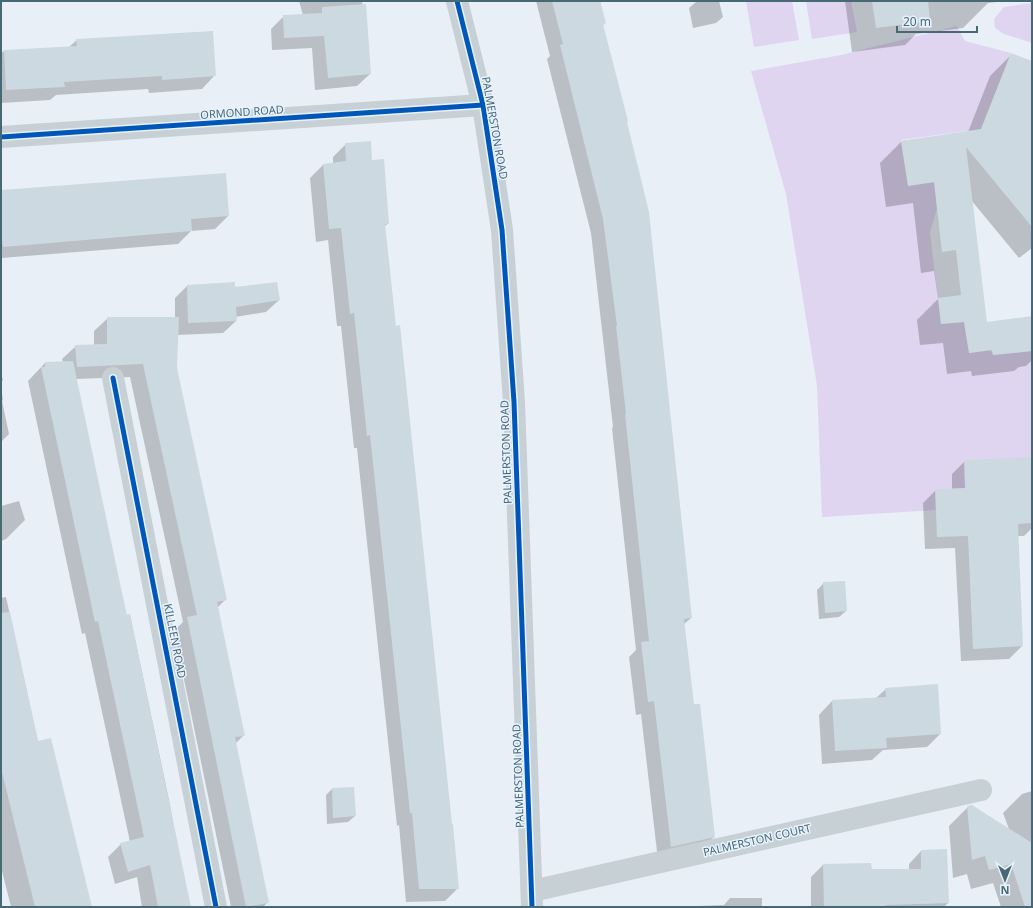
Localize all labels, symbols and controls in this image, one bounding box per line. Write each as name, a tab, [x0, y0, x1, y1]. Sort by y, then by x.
scale bar	[897, 8, 977, 34]
text: 20 m	[903, 13, 931, 30]
street label: PALMERSTON ROAD	[479, 75, 512, 180]
street label: ORMOND ROAD	[200, 101, 284, 122]
street label: PALMERSTON ROAD	[496, 400, 515, 504]
street label: KILLEEN ROAD	[161, 602, 190, 680]
street label: PALMERSTON ROAD	[508, 724, 527, 828]
street label: PALMERSTON COURT	[702, 820, 812, 859]
north arrow	[985, 860, 1025, 900]
text: N	[1001, 883, 1009, 898]

